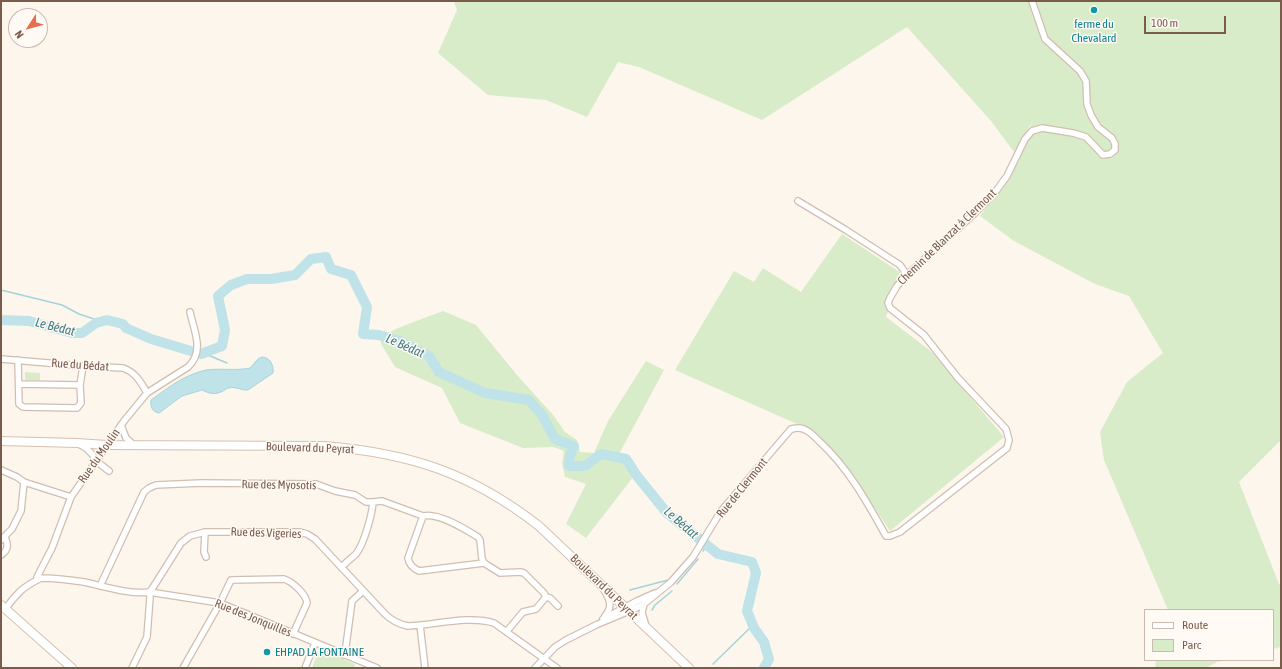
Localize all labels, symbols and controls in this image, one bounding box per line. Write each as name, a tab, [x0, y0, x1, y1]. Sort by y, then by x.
marker: ferme du Chevalard	[1089, 5, 1099, 15]
north arrow	[8, 8, 48, 48]
scale bar	[1146, 8, 1228, 34]
text: 100 m	[1151, 16, 1178, 30]
place label: ferme du Chevalard	[1072, 17, 1116, 45]
text: N	[12, 28, 26, 41]
street label: Chemin de Blanzat à Clermont	[895, 186, 999, 288]
water label: Le Bédat	[33, 315, 77, 339]
water label: Le Bédat	[383, 331, 427, 361]
street label: Rue du Bédat	[51, 356, 109, 374]
street label: Rue du Moulin	[75, 426, 123, 486]
street label: Boulevard du Peyrat	[266, 439, 354, 457]
street label: Rue de Clermont	[714, 455, 770, 521]
street label: Rue des Myosotis	[242, 477, 316, 493]
water label: Le Bédat	[661, 504, 701, 542]
street label: Rue des Vigeries	[230, 525, 302, 541]
street label: Boulevard du Peyrat	[567, 551, 641, 623]
street label: Rue des Jonquilles	[213, 596, 293, 640]
legend	[1144, 609, 1274, 661]
text: Route	[1182, 618, 1208, 632]
text: Parc	[1182, 638, 1201, 652]
place label: EHPAD LA FONTAINE	[275, 645, 364, 659]
marker: EHPAD LA FONTAINE	[262, 647, 272, 657]

